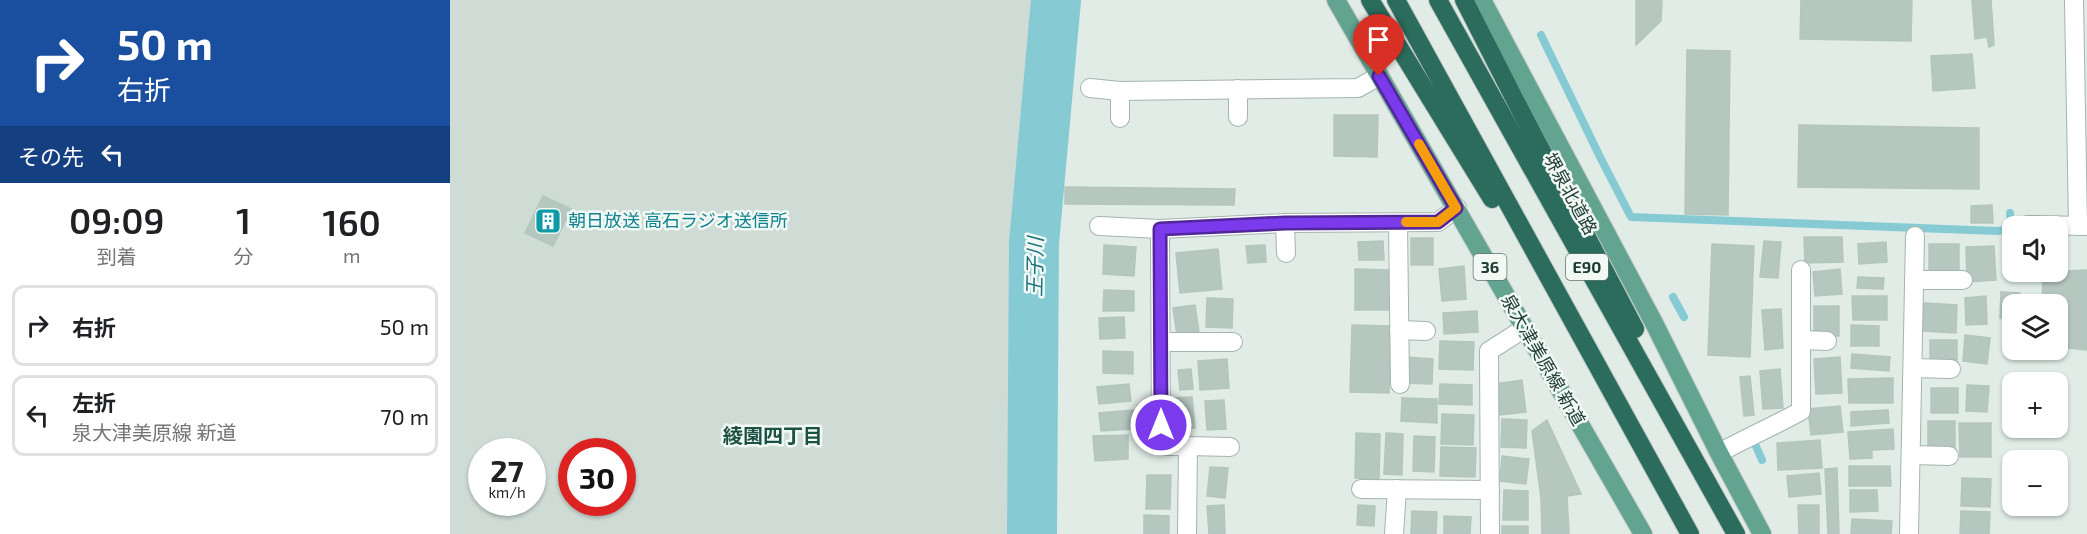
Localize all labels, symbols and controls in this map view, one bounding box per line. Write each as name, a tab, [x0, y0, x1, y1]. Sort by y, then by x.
pin	[1353, 14, 1404, 76]
text: 50 m	[117, 18, 213, 68]
icon: arrive	[1362, 23, 1395, 56]
icon: right	[18, 24, 96, 102]
text: 右折	[117, 73, 171, 105]
icon: left	[96, 138, 129, 171]
text: その先	[18, 143, 84, 169]
street label: 堺泉北道路	[1539, 149, 1602, 238]
text: 09:09	[69, 198, 164, 241]
text: 1	[236, 198, 251, 241]
text: 160	[323, 200, 381, 243]
building icon: 朝日放送 高石ラジオ送信所	[533, 206, 563, 236]
place label: 朝日放送 高石ラジオ送信所	[568, 209, 788, 231]
map controls	[2002, 216, 2068, 516]
button: sound	[2002, 216, 2068, 282]
water label: 王子川	[1021, 235, 1047, 297]
text: m	[343, 243, 361, 267]
text: 到着	[97, 244, 137, 268]
text: 分	[234, 244, 254, 268]
road number: 36	[1474, 254, 1506, 280]
road number: E90	[1566, 254, 1608, 280]
street label: 泉大津美原線 新道	[1497, 290, 1590, 429]
button: layers	[2002, 294, 2068, 360]
icon: right	[21, 309, 54, 342]
text: 50 m	[380, 313, 429, 339]
text: 右折	[72, 314, 116, 340]
button: +	[2002, 372, 2068, 438]
text: 左折	[72, 389, 116, 415]
position arrow	[1129, 393, 1193, 457]
icon: left	[21, 399, 54, 432]
text: 70 m	[380, 403, 429, 429]
text: 泉大津美原線 新道	[72, 420, 236, 444]
district label: 綾園四丁目	[723, 423, 823, 447]
speed limit sign: 30	[558, 438, 636, 516]
button: −	[2002, 450, 2068, 516]
text: 27	[490, 452, 524, 488]
text: km/h	[488, 483, 526, 501]

